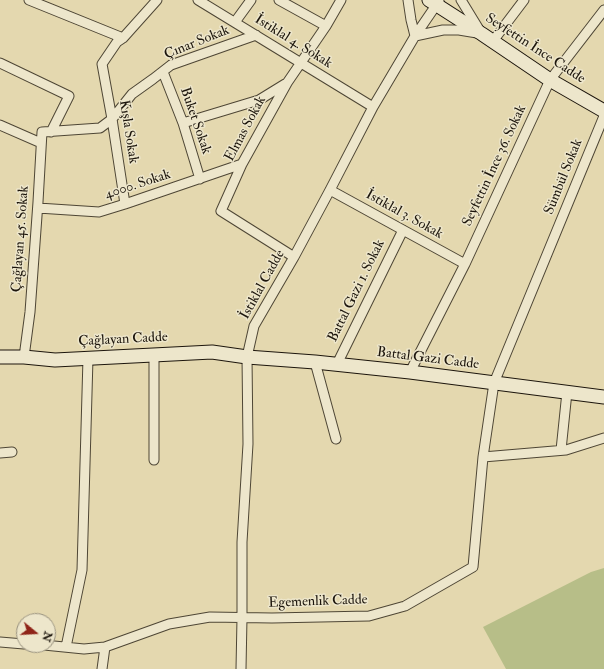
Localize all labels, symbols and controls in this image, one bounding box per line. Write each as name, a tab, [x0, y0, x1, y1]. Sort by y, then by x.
street label: Seyfettin İnce Cadde	[482, 10, 588, 88]
street label: İstiklal 4. Sokak	[251, 11, 335, 73]
street label: Çınar Sokak	[162, 22, 232, 64]
street label: Buket Sokak	[176, 85, 214, 157]
street label: Elmas Sokak	[222, 93, 270, 165]
street label: Kışla Sokak	[115, 99, 141, 165]
street label: Seyfettin İnce 36. Sokak	[460, 103, 530, 229]
street label: Sümbül Sokak	[541, 137, 587, 217]
street label: 4000. Sokak	[103, 166, 173, 204]
street label: Çağlayan 45. Sokak	[9, 185, 33, 293]
street label: İstiklal 3. Sokak	[362, 187, 446, 243]
street label: Battal Gazi 1. Sokak	[325, 237, 389, 345]
street label: İstiklal Cadde	[237, 247, 289, 323]
street label: Çağlayan Cadde	[78, 329, 168, 351]
street label: Battal Gazi Cadde	[376, 344, 480, 374]
street label: Egemenlik Cadde	[268, 592, 368, 612]
north arrow	[16, 613, 56, 653]
text: N	[39, 630, 55, 643]

